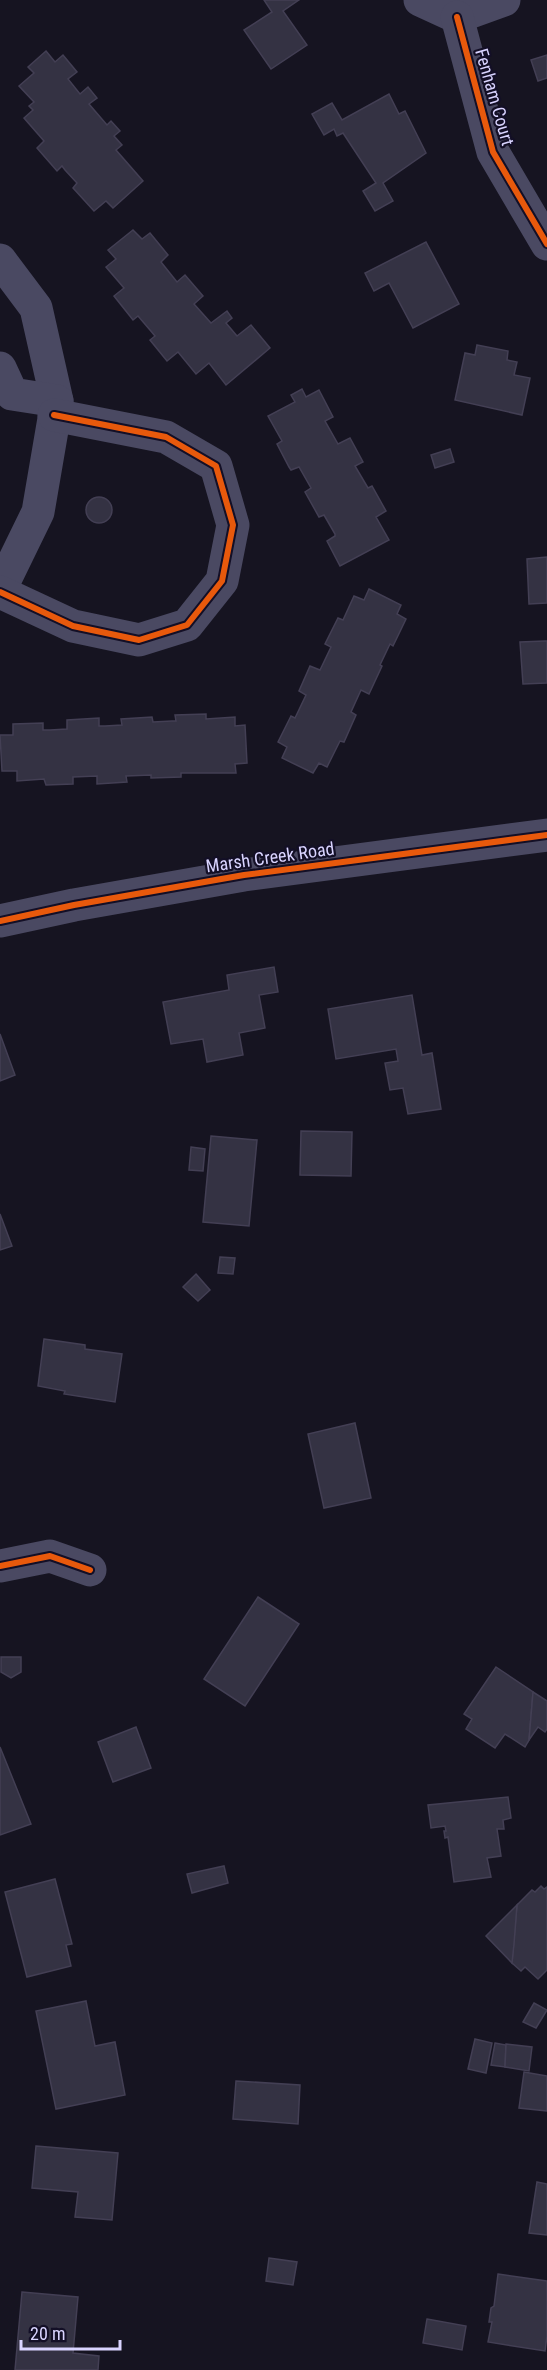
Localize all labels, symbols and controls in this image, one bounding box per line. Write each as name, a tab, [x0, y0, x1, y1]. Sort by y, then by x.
street label: Fenham Court	[471, 46, 519, 148]
street label: Marsh Creek Road	[204, 838, 336, 876]
scale bar	[21, 2313, 120, 2351]
text: 20 m	[30, 2323, 65, 2344]

